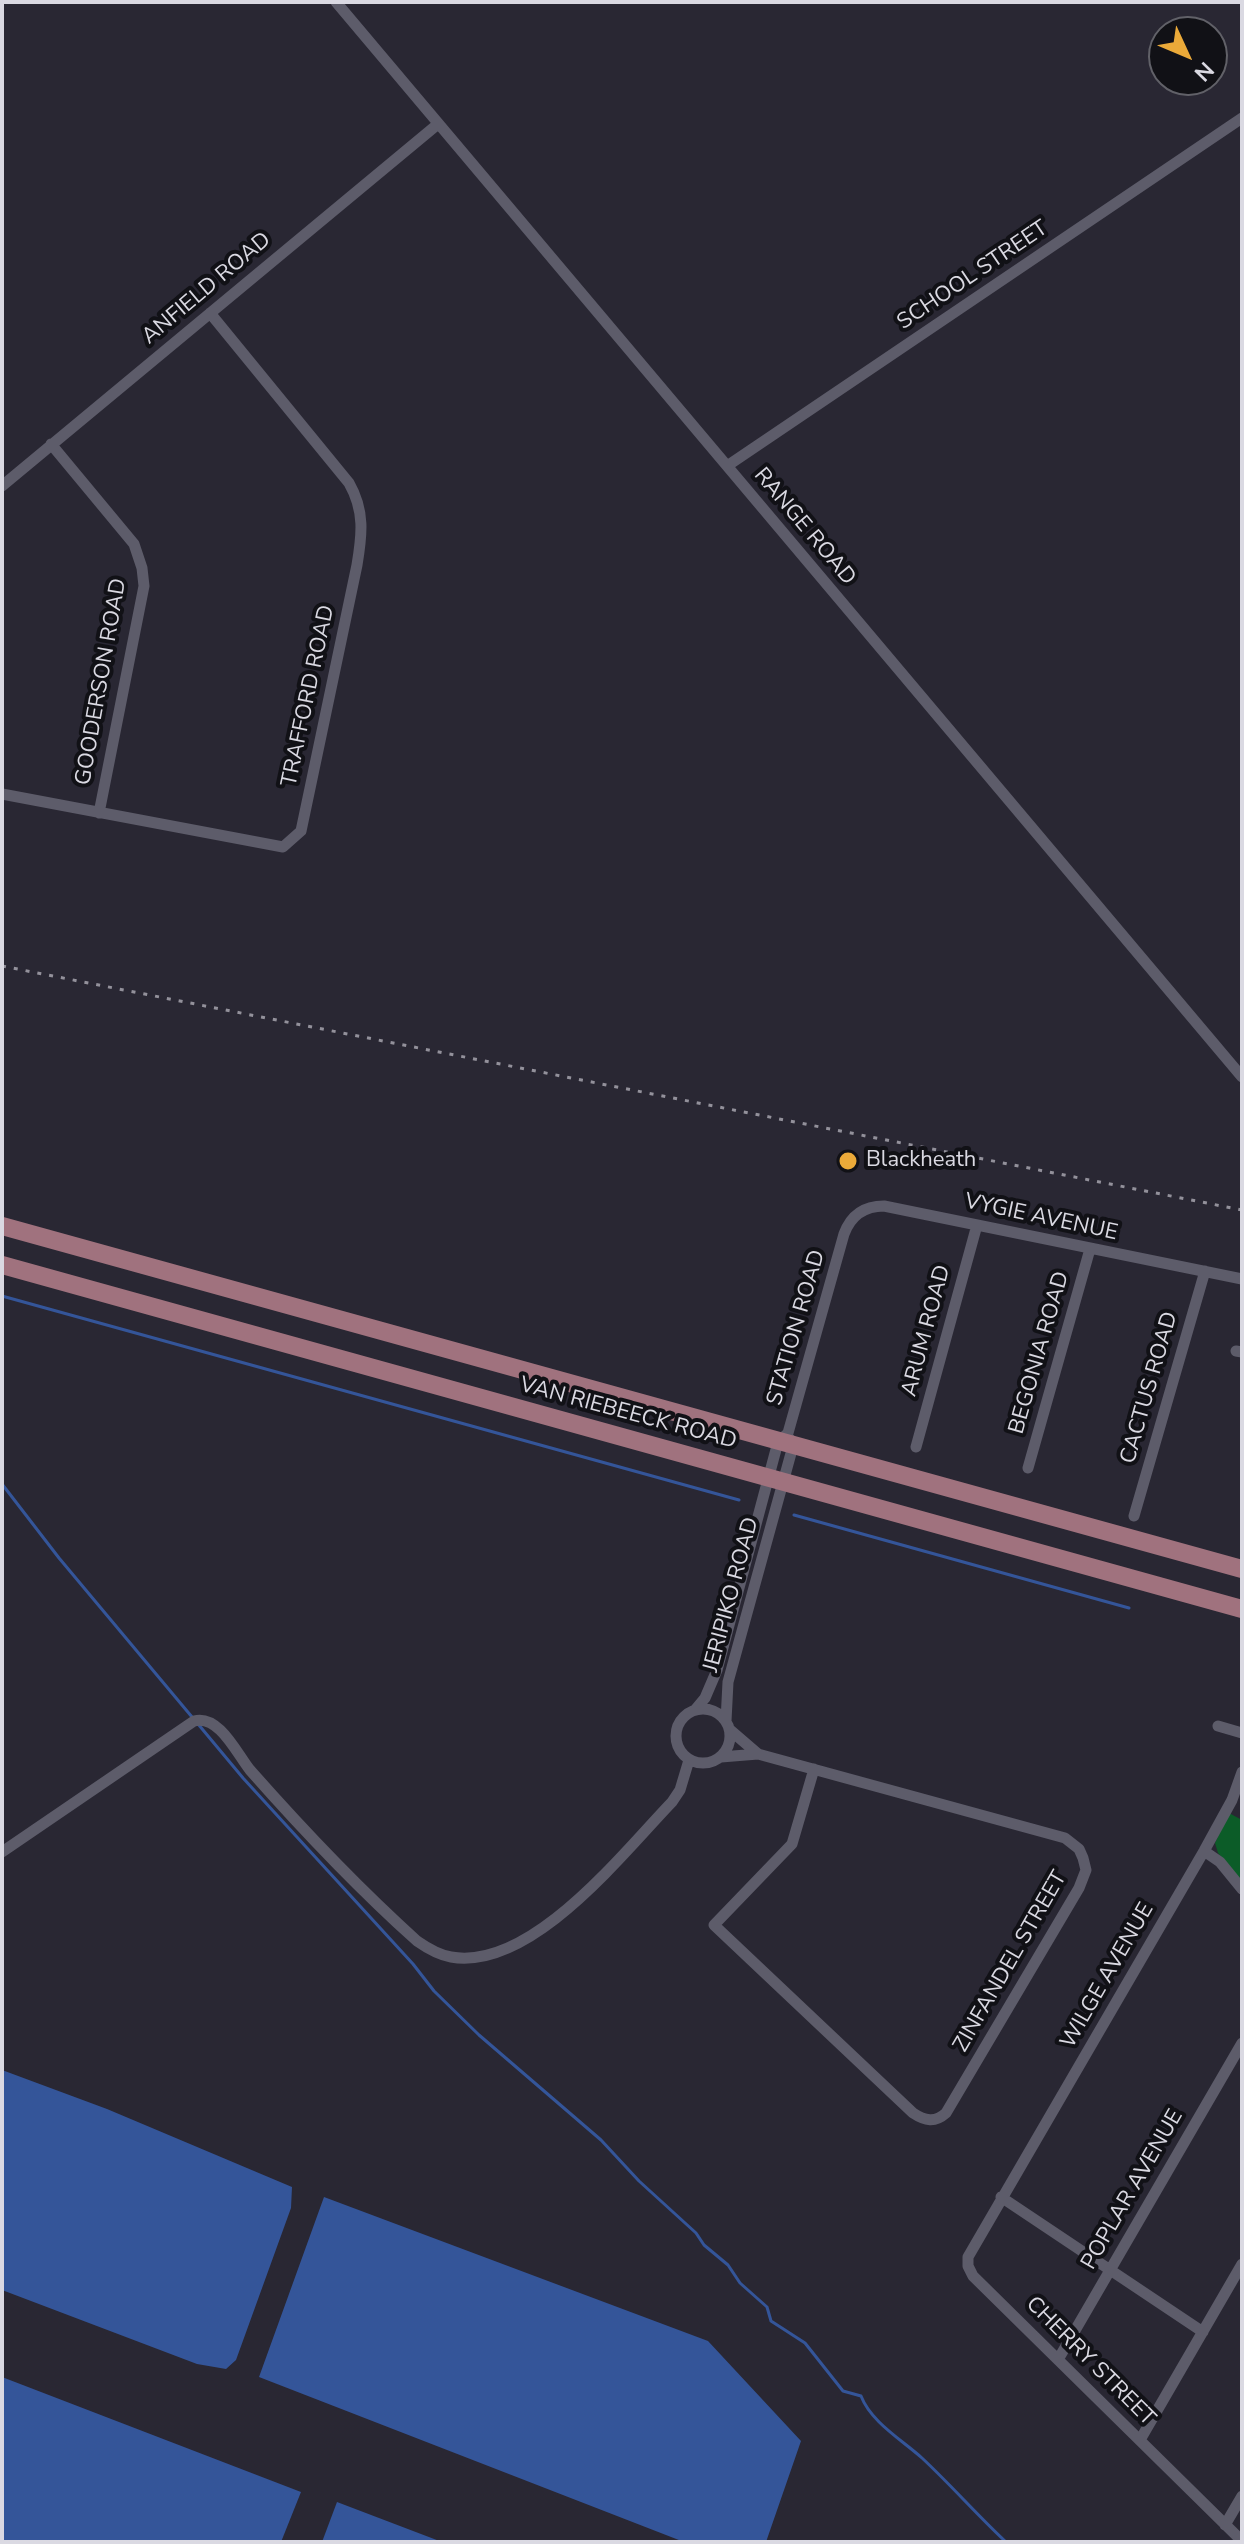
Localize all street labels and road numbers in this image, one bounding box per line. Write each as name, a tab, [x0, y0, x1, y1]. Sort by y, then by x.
street label: SCHOOL STREET	[893, 216, 1053, 336]
street label: ANFIELD ROAD	[137, 227, 277, 351]
street label: RANGE ROAD	[747, 463, 861, 591]
street label: GOODERSON ROAD	[71, 577, 133, 787]
street label: TRAFFORD ROAD	[277, 603, 341, 789]
street label: VYGIE AVENUE	[962, 1189, 1120, 1247]
street label: STATION ROAD	[762, 1247, 832, 1409]
street label: ARUM ROAD	[897, 1262, 957, 1400]
street label: BEGONIA ROAD	[1004, 1269, 1076, 1437]
street label: CACTUS ROAD	[1116, 1309, 1184, 1467]
street label: VAN RIEBEECK ROAD	[517, 1372, 739, 1456]
street label: JERIPIKO ROAD	[699, 1515, 765, 1675]
street label: ZINFANDEL STREET	[948, 1867, 1074, 2057]
street label: WILGE AVENUE	[1056, 1899, 1160, 2053]
street label: POPLAR AVENUE	[1076, 2105, 1190, 2275]
street label: CHERRY STREET	[1020, 2292, 1160, 2432]

